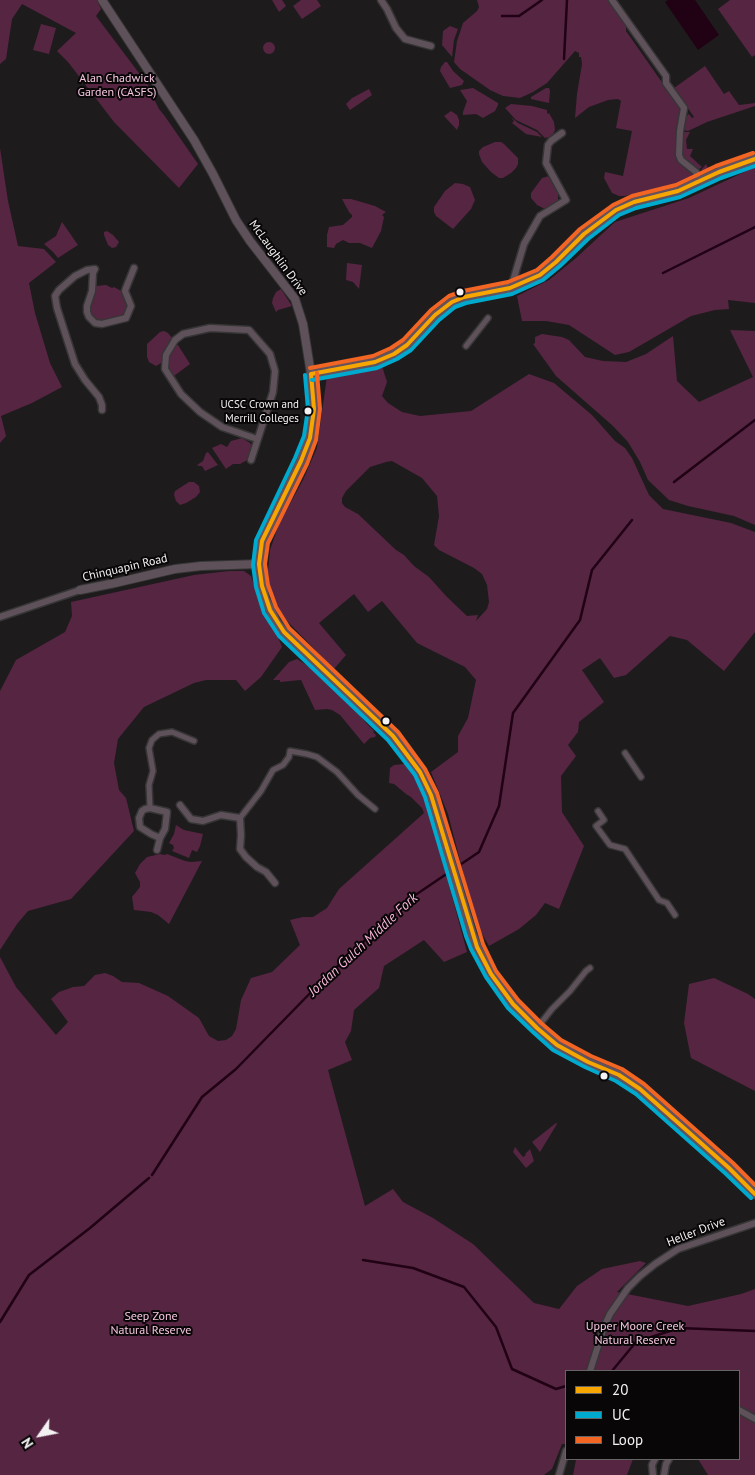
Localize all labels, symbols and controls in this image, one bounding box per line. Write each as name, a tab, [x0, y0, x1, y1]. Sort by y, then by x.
park label: Alan Chadwick Garden (CASFS)	[78, 72, 156, 100]
street label: McLaughlin Drive	[246, 217, 310, 299]
unlabelled marker	[455, 287, 465, 297]
place label: UCSC Crown and Merrill Colleges	[220, 398, 299, 424]
marker: UCSC Crown and Merrill Colleges	[303, 406, 313, 416]
street label: Chinquapin Road	[81, 551, 169, 585]
unlabelled marker	[381, 716, 391, 726]
water label: Jordan Gulch Middle Fork	[305, 890, 421, 1000]
unlabelled marker	[599, 1071, 609, 1081]
street label: Heller Drive	[665, 1214, 727, 1250]
park label: Seep Zone Natural Reserve	[111, 1310, 191, 1338]
park label: Upper Moore Creek Natural Reserve	[586, 1320, 684, 1348]
legend	[565, 1370, 740, 1460]
text: 20	[612, 1380, 628, 1399]
text: UC	[612, 1405, 630, 1424]
north arrow	[15, 1410, 65, 1460]
text: Loop	[612, 1430, 643, 1449]
text: N	[17, 1434, 37, 1452]

